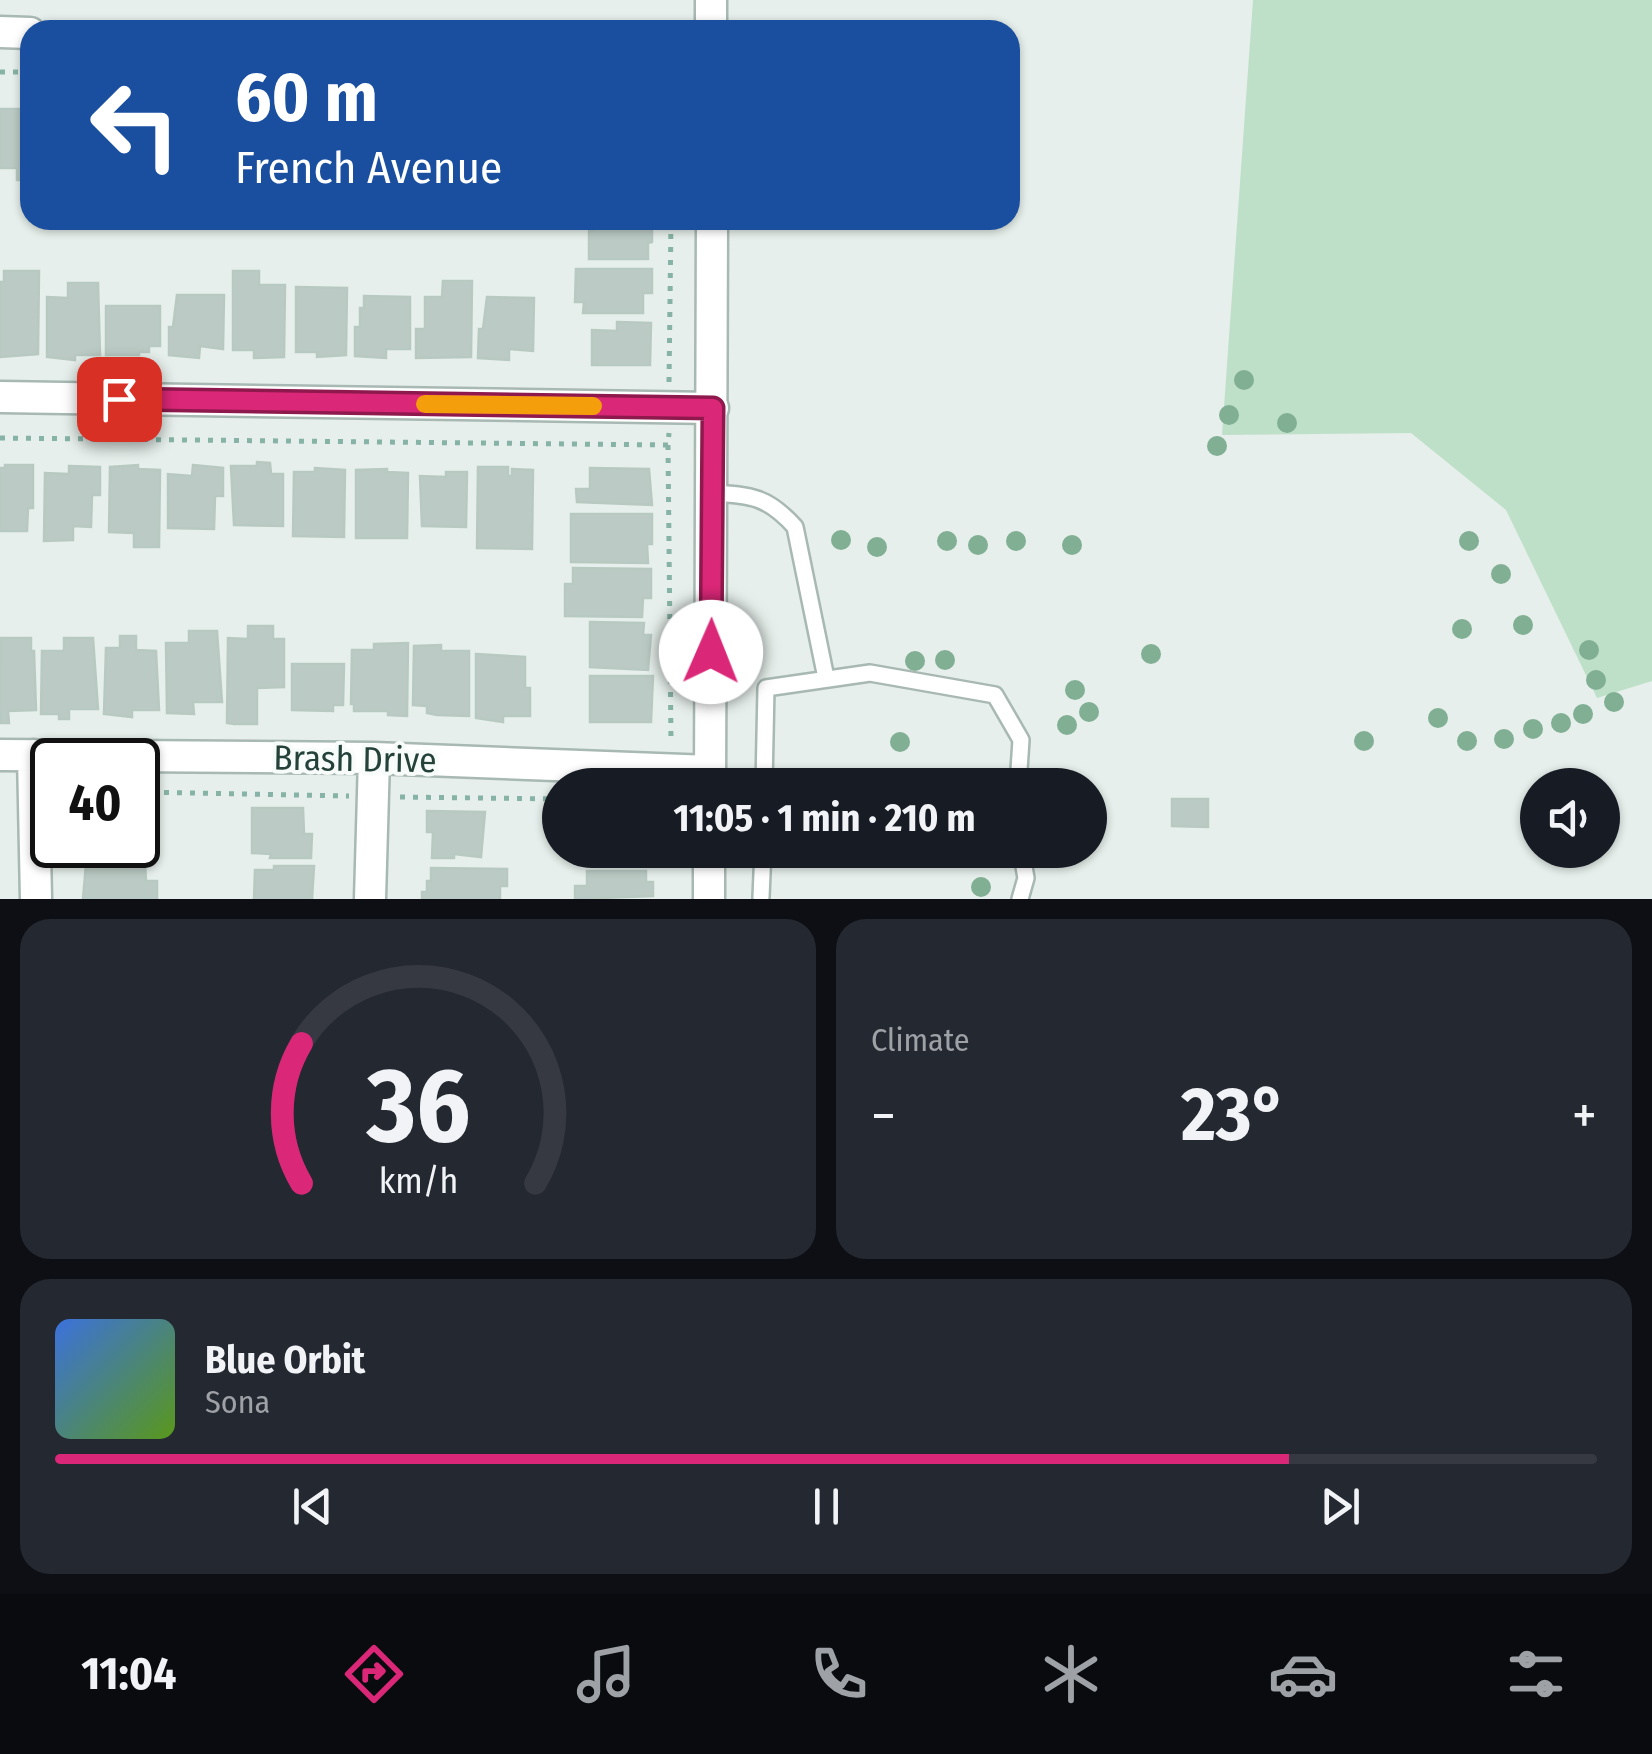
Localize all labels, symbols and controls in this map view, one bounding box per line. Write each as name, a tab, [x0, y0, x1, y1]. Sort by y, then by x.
text: 60 m	[235, 56, 378, 140]
icon: left	[70, 60, 200, 190]
text: French Avenue	[235, 141, 502, 195]
pin	[77, 357, 162, 442]
icon: arrive	[92, 372, 147, 427]
position arrow	[659, 600, 763, 704]
street label: Brash Drive	[273, 737, 437, 781]
speed limit sign: 40	[30, 738, 160, 868]
map controls	[1520, 768, 1620, 868]
button: sound	[1520, 768, 1620, 868]
text: 11:05 · 1 min · 210 m	[674, 795, 976, 841]
text: Climate	[871, 1021, 970, 1059]
text: 36	[365, 1044, 470, 1169]
text: 23°	[1181, 1070, 1287, 1160]
text: −	[871, 1083, 896, 1149]
text: +	[1572, 1083, 1597, 1149]
text: km/h	[378, 1160, 458, 1202]
text: Blue Orbit	[205, 1337, 365, 1383]
text: Sona	[205, 1383, 270, 1421]
icon: previous	[285, 1479, 340, 1534]
icon: pause	[799, 1479, 854, 1534]
icon: next	[1313, 1479, 1368, 1534]
icon: directions	[339, 1639, 409, 1709]
icon: music	[571, 1639, 641, 1709]
icon: phone	[804, 1639, 874, 1709]
icon: climate	[1036, 1639, 1106, 1709]
icon: car	[1268, 1639, 1338, 1709]
icon: filters	[1501, 1639, 1571, 1709]
text: 11:04	[81, 1647, 176, 1701]

